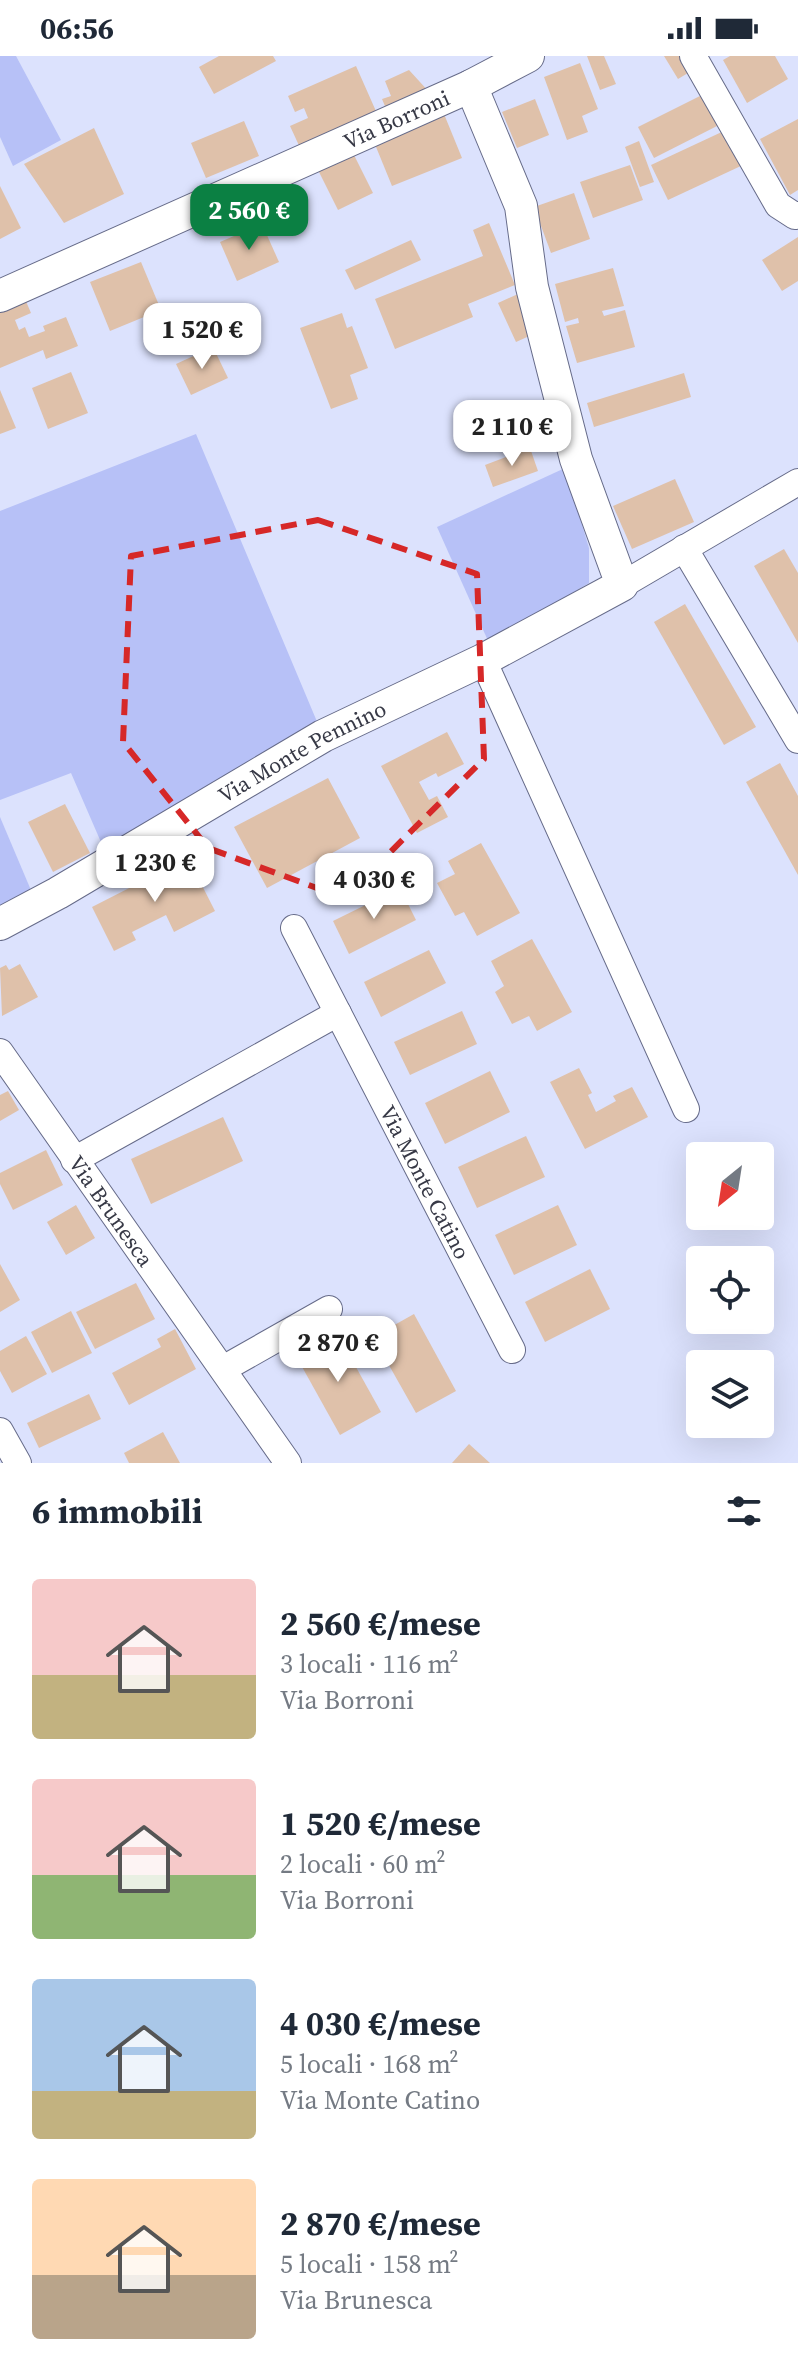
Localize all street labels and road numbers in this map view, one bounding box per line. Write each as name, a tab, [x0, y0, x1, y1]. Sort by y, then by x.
street label: Via Borroni	[338, 82, 454, 156]
street label: Via Monte Pennino	[212, 693, 391, 810]
street label: Via Monte Catino	[373, 1100, 478, 1264]
street label: Via Brunesca	[62, 1149, 161, 1273]

